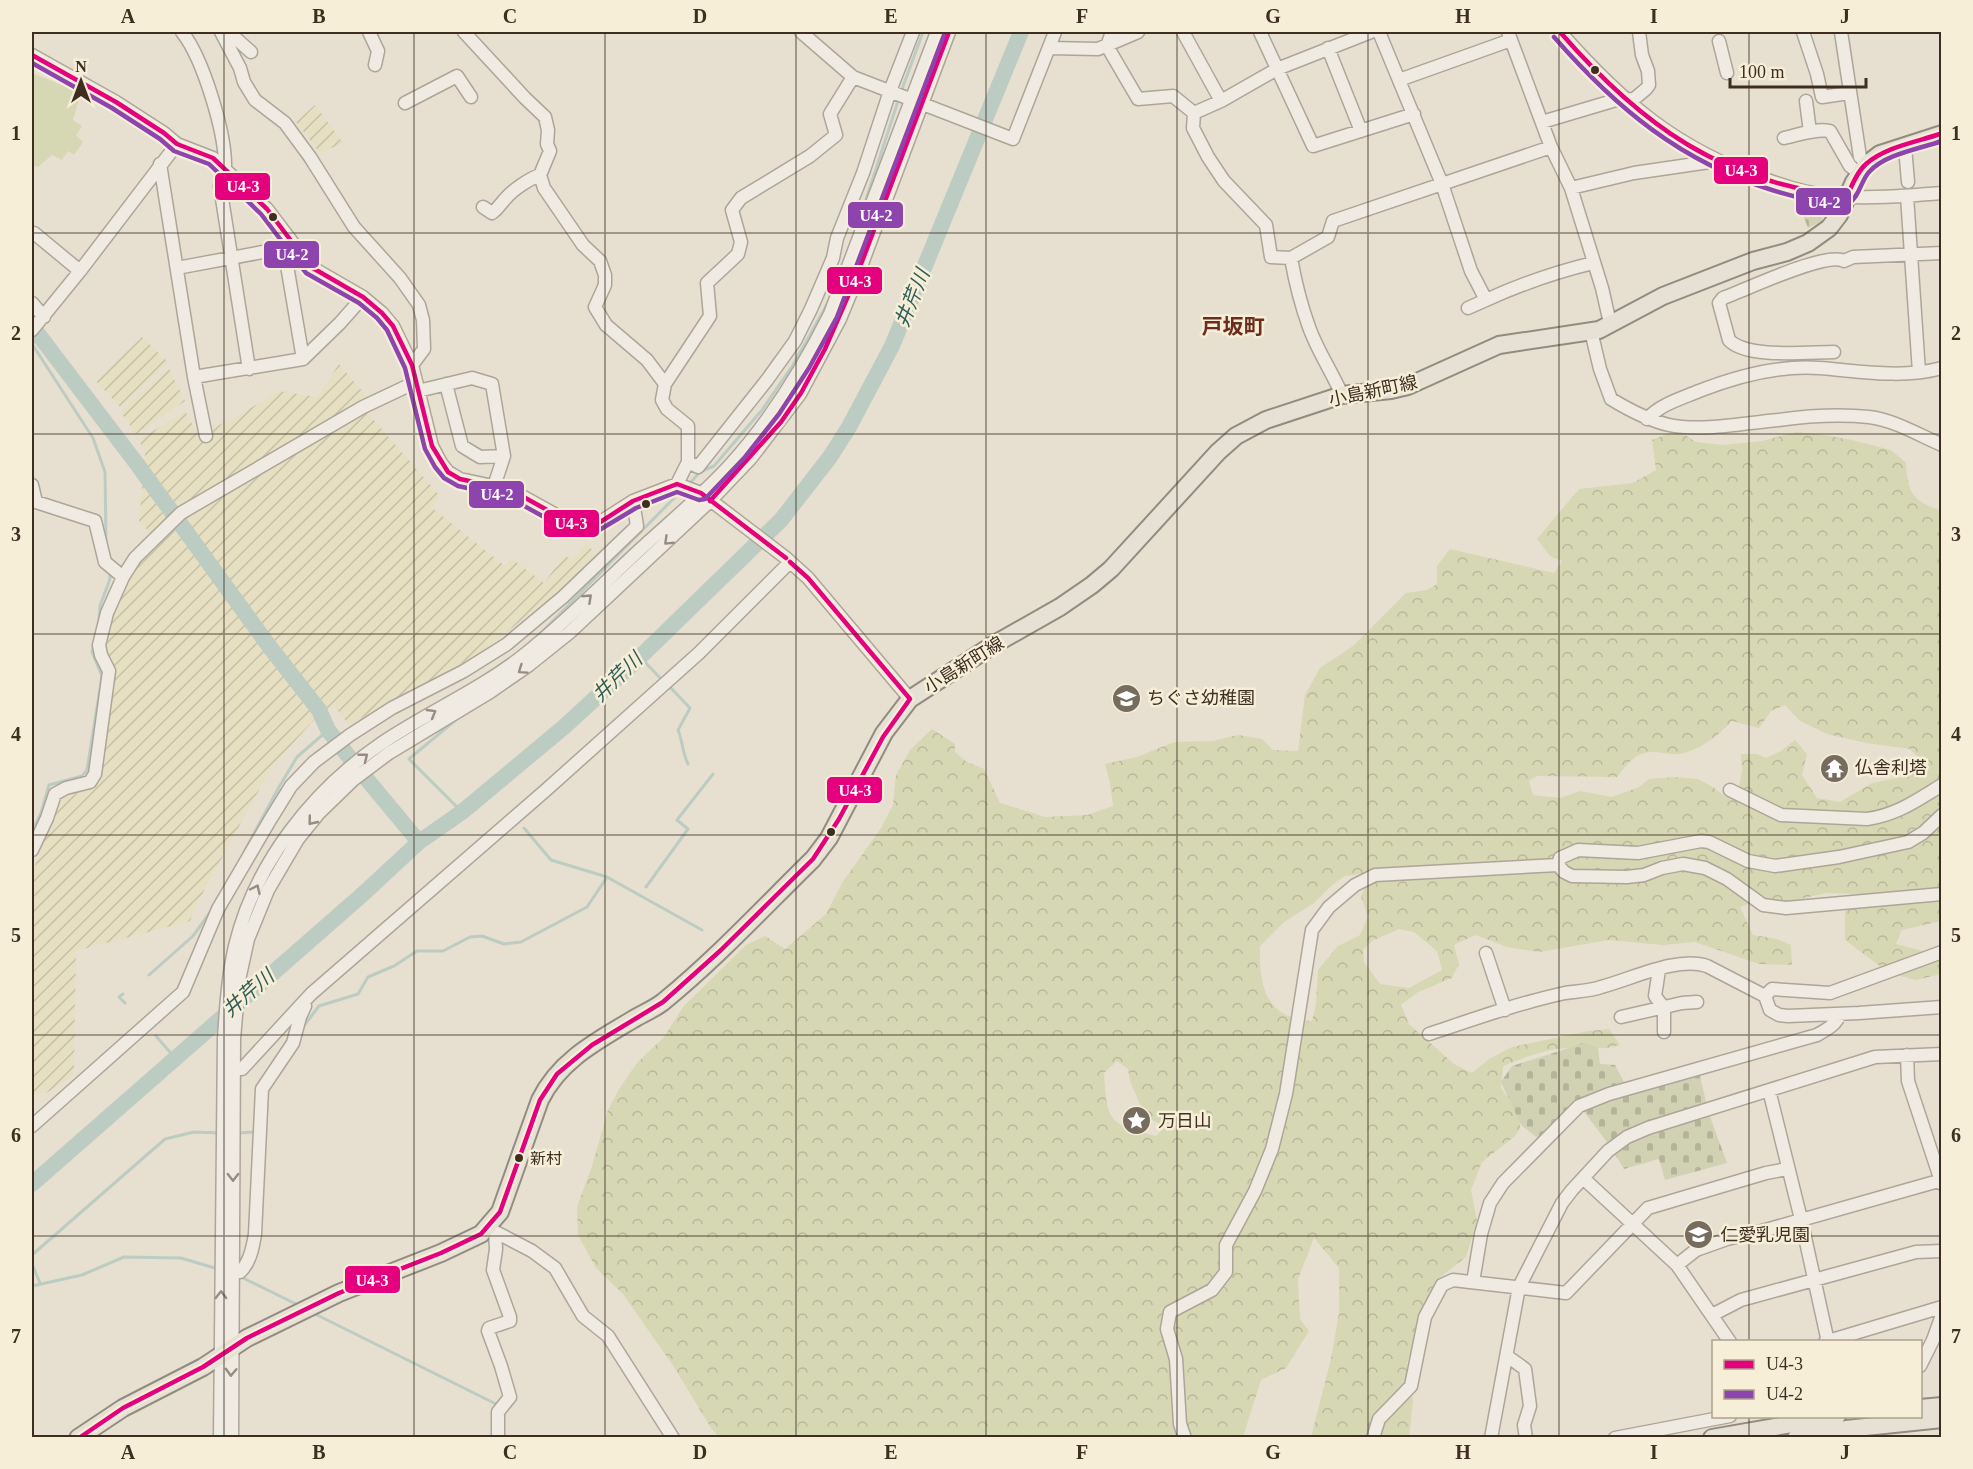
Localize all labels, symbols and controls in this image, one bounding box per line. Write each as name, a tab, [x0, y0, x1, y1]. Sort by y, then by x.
text: A	[121, 5, 136, 27]
text: B	[312, 5, 326, 27]
text: C	[503, 5, 517, 27]
text: D	[693, 5, 707, 27]
text: E	[884, 5, 898, 27]
text: F	[1076, 5, 1088, 27]
text: G	[1265, 5, 1281, 27]
text: H	[1455, 5, 1471, 27]
text: I	[1650, 5, 1658, 27]
text: J	[1840, 5, 1850, 27]
north arrow	[51, 51, 111, 111]
scale bar	[1730, 51, 1866, 89]
text: N	[75, 58, 87, 75]
text: 100 m	[1739, 62, 1785, 82]
unlabelled marker	[1589, 64, 1601, 76]
text: 1	[11, 122, 21, 144]
text: 1	[1951, 122, 1961, 144]
line badge: U4-3	[1713, 156, 1769, 185]
text: U4-3	[1725, 162, 1757, 179]
line badge: U4-3	[214, 172, 271, 201]
text: U4-3	[227, 178, 259, 195]
line badge: U4-2	[1795, 187, 1852, 216]
text: U4-2	[1808, 194, 1840, 211]
line badge: U4-2	[847, 201, 904, 229]
text: U4-2	[860, 207, 892, 224]
unlabelled marker	[267, 211, 279, 223]
line badge: U4-2	[263, 240, 320, 269]
text: U4-2	[276, 246, 308, 263]
water label: 井芹川	[891, 264, 934, 330]
line badge: U4-3	[826, 266, 883, 295]
text: U4-3	[839, 273, 871, 290]
district label: 戸坂町	[1202, 315, 1265, 339]
text: 2	[11, 322, 21, 344]
text: 2	[1951, 322, 1961, 344]
street label: 小島新町線	[1327, 372, 1419, 410]
line badge: U4-2	[468, 480, 525, 509]
text: U4-2	[481, 486, 513, 503]
unlabelled marker	[640, 498, 652, 510]
line badge: U4-3	[543, 509, 600, 538]
text: U4-3	[555, 515, 587, 532]
text: 3	[11, 523, 21, 545]
text: 3	[1951, 523, 1961, 545]
one-way arrow	[664, 534, 675, 545]
one-way arrow	[582, 594, 592, 605]
street label: 小島新町線	[921, 633, 1007, 697]
water label: 井芹川	[588, 647, 648, 706]
one-way arrow	[518, 663, 529, 674]
school or university icon: ちぐさ幼稚園	[1110, 682, 1142, 714]
place label: ちぐさ幼稚園	[1147, 688, 1255, 708]
one-way arrow	[426, 709, 436, 721]
text: 4	[11, 723, 21, 745]
text: 4	[1951, 723, 1961, 745]
temple icon: 仏舎利塔	[1818, 752, 1850, 784]
one-way arrow	[357, 754, 368, 765]
place label: 仏舎利塔	[1855, 758, 1927, 778]
line badge: U4-3	[826, 776, 883, 804]
text: U4-3	[839, 782, 871, 799]
one-way arrow	[308, 814, 319, 825]
unlabelled marker	[825, 826, 837, 838]
one-way arrow	[249, 885, 261, 896]
text: 5	[11, 924, 21, 946]
text: 5	[1951, 924, 1961, 946]
water label: 井芹川	[218, 964, 279, 1021]
place icon: 万日山	[1121, 1105, 1153, 1137]
place label: 万日山	[1158, 1111, 1212, 1131]
text: 6	[11, 1124, 21, 1146]
text: 6	[1951, 1124, 1961, 1146]
place label: 新村	[530, 1150, 562, 1167]
marker: 新村	[513, 1152, 525, 1164]
one-way arrow	[227, 1173, 239, 1182]
school or university icon: 仁愛乳児園	[1683, 1219, 1715, 1251]
place label: 仁愛乳児園	[1720, 1225, 1810, 1245]
line badge: U4-3	[344, 1265, 401, 1294]
text: U4-3	[356, 1272, 388, 1289]
one-way arrow	[214, 1291, 227, 1300]
text: 7	[11, 1325, 21, 1347]
text: 7	[1951, 1325, 1961, 1347]
legend	[1712, 1340, 1922, 1418]
text: U4-3	[1766, 1354, 1803, 1374]
one-way arrow	[225, 1368, 237, 1377]
text: U4-2	[1766, 1384, 1803, 1404]
text: A	[121, 1441, 136, 1463]
text: B	[312, 1441, 326, 1463]
text: C	[503, 1441, 517, 1463]
text: D	[693, 1441, 707, 1463]
text: E	[884, 1441, 898, 1463]
text: F	[1076, 1441, 1088, 1463]
text: G	[1265, 1441, 1281, 1463]
text: H	[1455, 1441, 1471, 1463]
text: I	[1650, 1441, 1658, 1463]
text: J	[1840, 1441, 1850, 1463]

